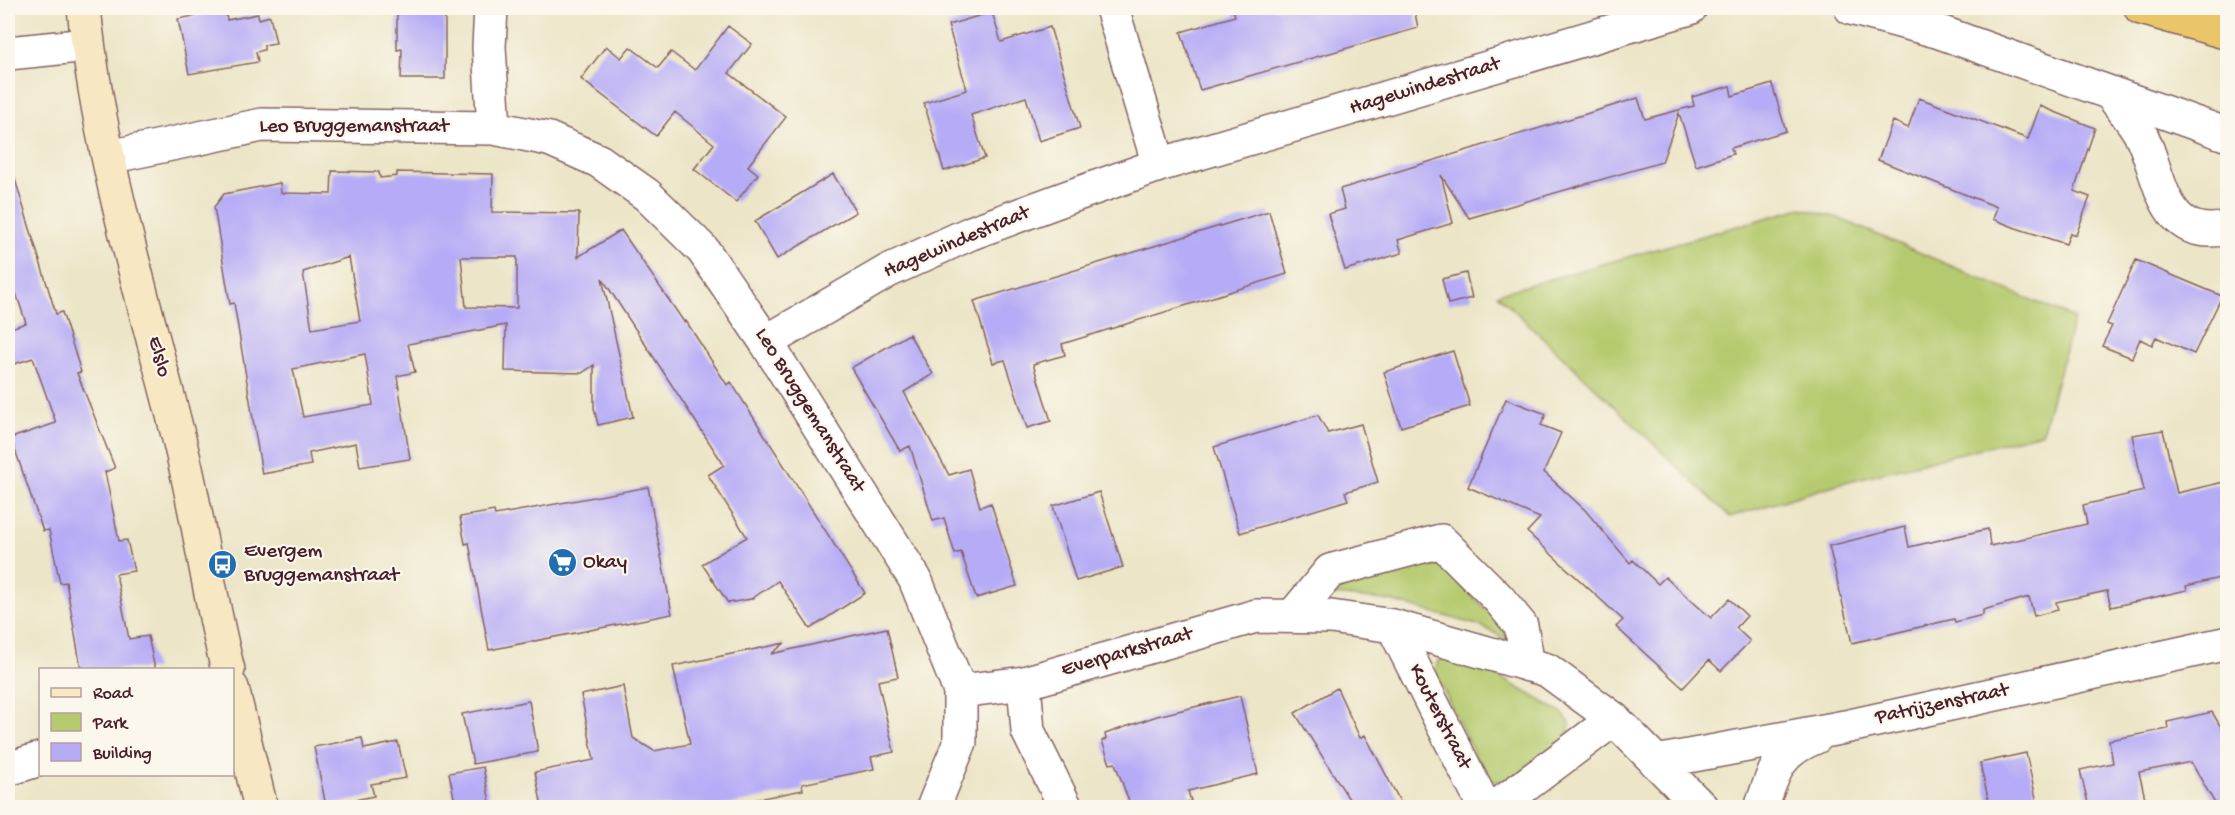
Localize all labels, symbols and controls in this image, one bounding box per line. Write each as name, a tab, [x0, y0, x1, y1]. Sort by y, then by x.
street label: Hagewindestraat	[1347, 52, 1506, 122]
street label: Leo Bruggemanstraat	[259, 115, 451, 140]
street label: Hagewindestraat	[880, 200, 1036, 285]
street label: Leo Bruggemanstraat	[748, 324, 871, 500]
street label: Elslo	[141, 334, 175, 380]
place label: Evergem Bruggemanstraat	[243, 540, 401, 589]
supermarket icon: Okay	[546, 547, 578, 579]
bus stop icon: Evergem Bruggemanstraat	[207, 548, 239, 580]
place label: Okay	[583, 551, 627, 576]
street label: Everparkstraat	[1059, 622, 1198, 684]
street label: Kouterstraat	[1402, 660, 1477, 776]
legend	[39, 668, 234, 776]
street label: Patrijzenstraat	[1872, 678, 2013, 732]
text: Road	[93, 684, 134, 705]
text: Park	[92, 714, 129, 735]
text: Building	[92, 744, 152, 765]

